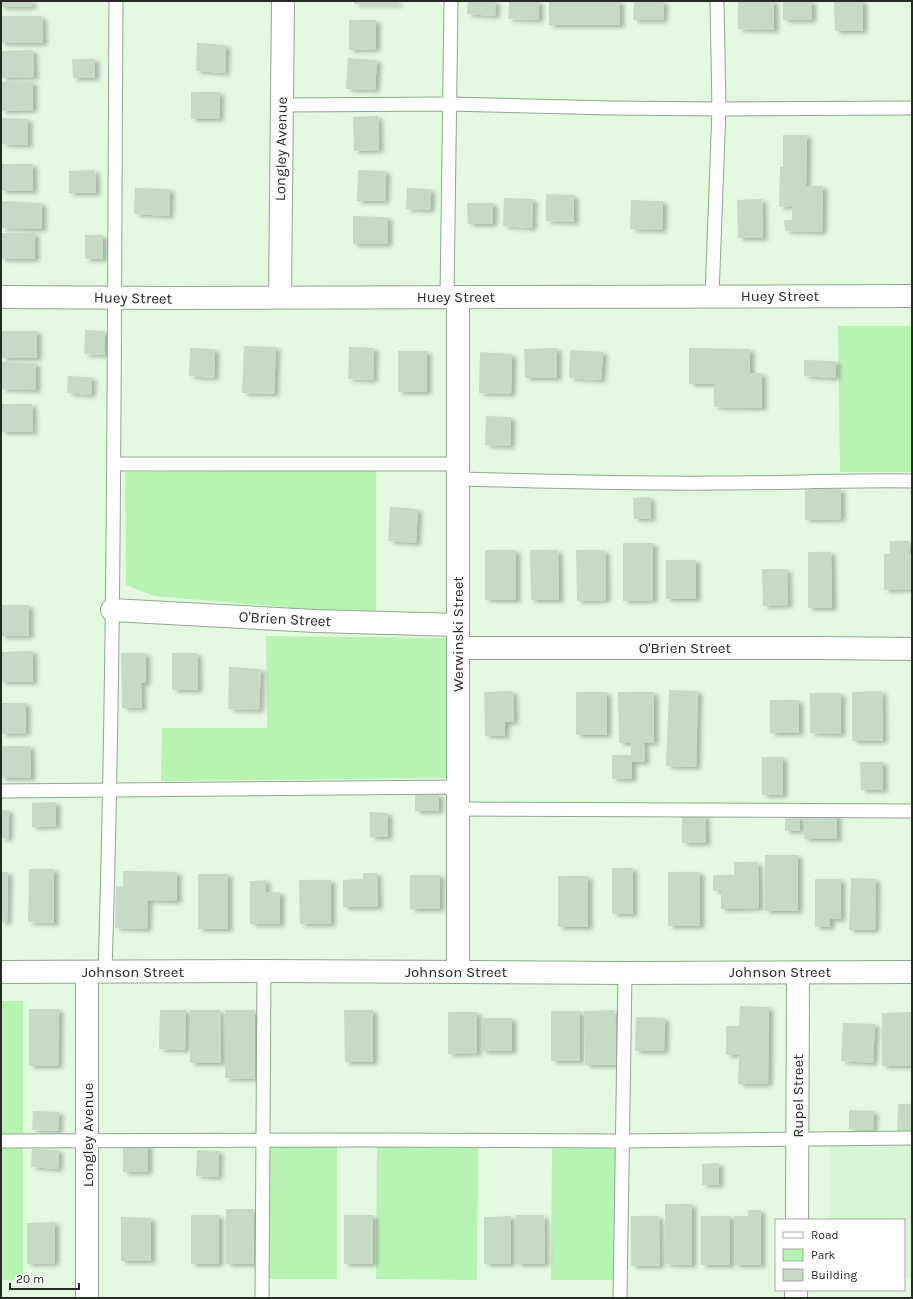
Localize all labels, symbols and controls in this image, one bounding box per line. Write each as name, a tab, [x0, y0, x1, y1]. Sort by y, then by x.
street label: Longley Avenue	[271, 97, 291, 201]
street label: Huey Street	[741, 287, 820, 305]
street label: Huey Street	[94, 288, 173, 308]
street label: Huey Street	[417, 288, 496, 306]
street label: Werwinski Street	[449, 576, 467, 692]
street label: O'Brien Street	[238, 608, 332, 630]
street label: O'Brien Street	[639, 639, 732, 657]
street label: Johnson Street	[82, 963, 184, 981]
street label: Johnson Street	[405, 963, 507, 981]
street label: Johnson Street	[729, 963, 831, 981]
street label: Rupel Street	[789, 1054, 807, 1138]
street label: Longley Avenue	[79, 1083, 97, 1187]
legend	[775, 1219, 905, 1291]
text: Road	[811, 1228, 839, 1242]
text: Park	[811, 1248, 836, 1262]
scale bar	[10, 1265, 79, 1291]
text: Building	[811, 1268, 858, 1282]
text: 20 m	[16, 1272, 44, 1286]

